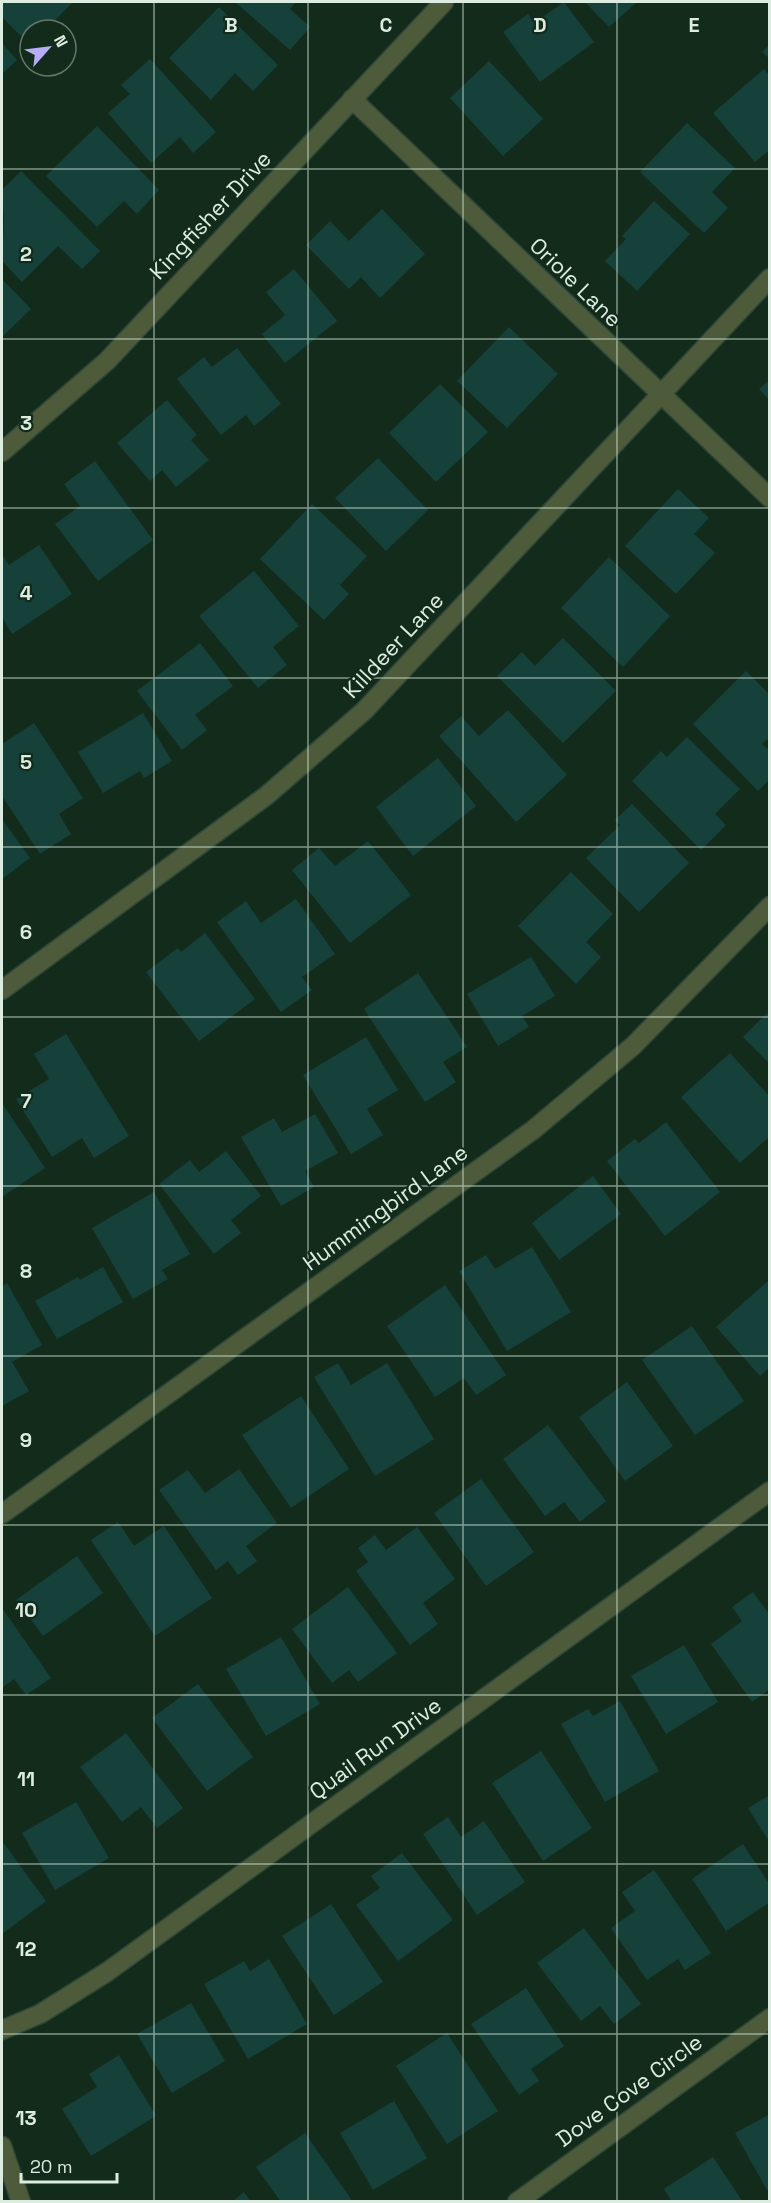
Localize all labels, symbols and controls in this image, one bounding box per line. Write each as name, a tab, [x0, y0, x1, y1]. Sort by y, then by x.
text: B	[224, 12, 238, 38]
text: C	[380, 12, 393, 38]
text: D	[533, 12, 547, 38]
text: E	[688, 12, 700, 38]
north arrow	[18, 18, 78, 78]
text: N	[49, 32, 73, 51]
street label: Kingfisher Drive	[143, 145, 277, 285]
street label: Oriole Lane	[524, 231, 628, 333]
text: 2	[20, 241, 32, 267]
text: 3	[20, 410, 32, 436]
text: 4	[20, 580, 33, 606]
street label: Killdeer Lane	[337, 586, 449, 704]
text: 5	[20, 749, 32, 775]
text: 6	[20, 919, 32, 945]
text: 7	[20, 1088, 32, 1114]
street label: Hummingbird Lane	[297, 1138, 473, 1276]
text: 8	[20, 1258, 32, 1284]
text: 9	[20, 1427, 32, 1453]
text: 10	[15, 1597, 37, 1623]
street label: Quail Run Drive	[303, 1691, 447, 1805]
text: 11	[17, 1766, 35, 1792]
text: 12	[16, 1936, 37, 1962]
street label: Dove Cove Circle	[550, 2027, 708, 2153]
text: 13	[15, 2105, 37, 2131]
scale bar	[21, 2146, 117, 2184]
text: 20 m	[30, 2155, 73, 2178]

